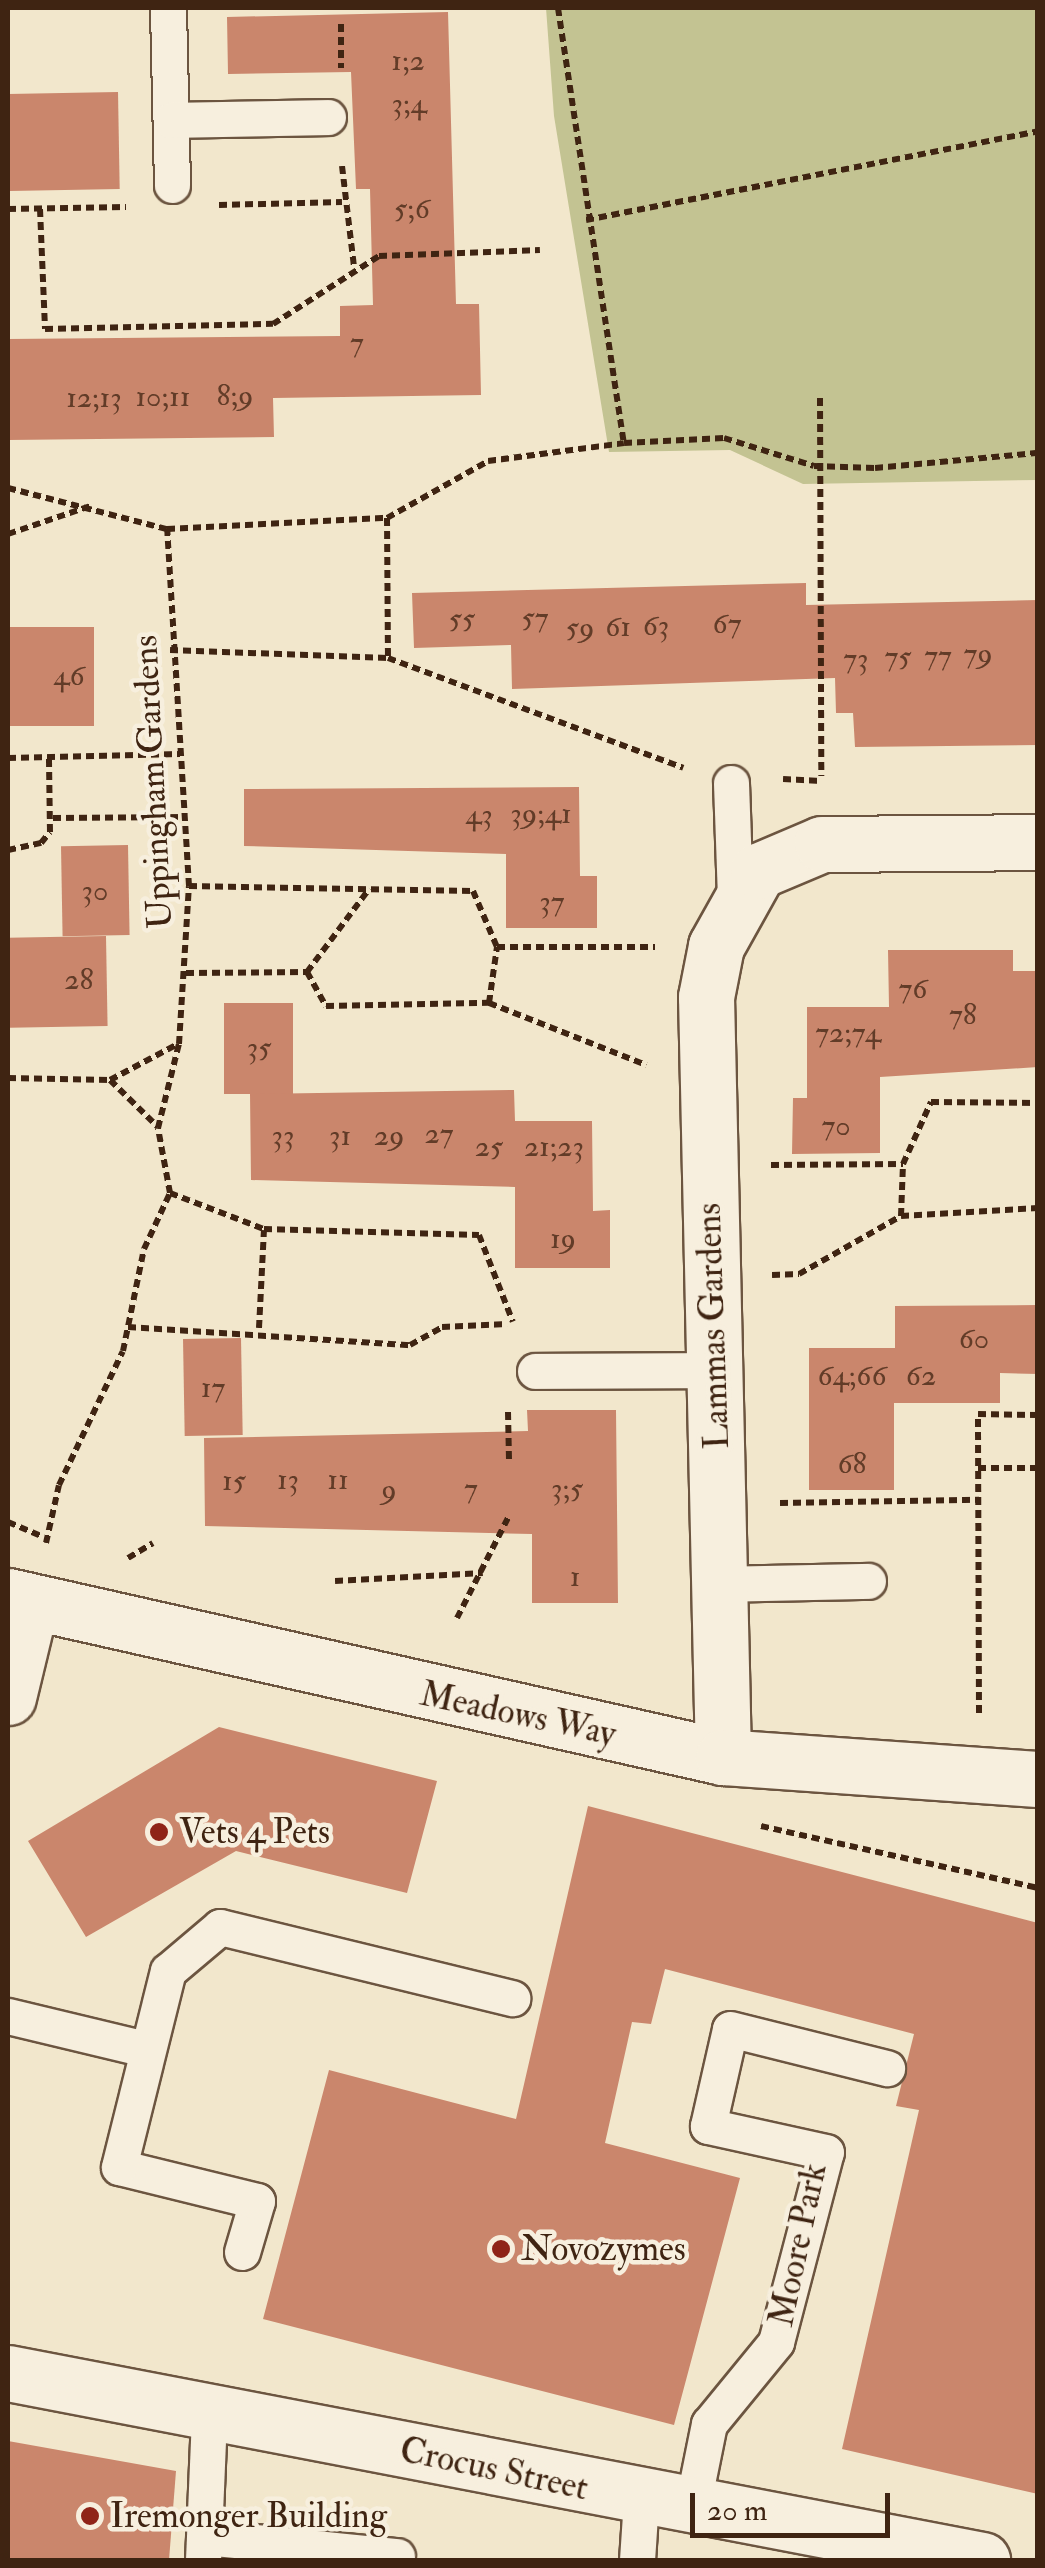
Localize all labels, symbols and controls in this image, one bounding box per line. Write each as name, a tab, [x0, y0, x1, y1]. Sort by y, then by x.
house number: 1;2	[391, 43, 425, 79]
house number: 3;4	[391, 86, 427, 122]
house number: 5;6	[394, 191, 430, 227]
house number: 7	[350, 325, 364, 361]
house number: 8;9	[217, 378, 253, 414]
house number: 10;11	[136, 379, 190, 415]
house number: 12;13	[66, 380, 122, 416]
house number: 57	[522, 600, 548, 636]
house number: 55	[449, 601, 475, 637]
house number: 67	[713, 606, 741, 642]
house number: 63	[643, 608, 669, 644]
house number: 61	[605, 609, 631, 645]
house number: 59	[566, 610, 594, 646]
street label: Uppingham Gardens	[124, 634, 182, 930]
house number: 79	[963, 636, 993, 672]
house number: 77	[924, 638, 952, 674]
house number: 75	[885, 639, 911, 675]
house number: 73	[843, 641, 869, 677]
house number: 46	[53, 658, 85, 694]
house number: 39;41	[510, 796, 572, 832]
house number: 43	[465, 797, 493, 833]
house number: 30	[82, 873, 108, 909]
house number: 37	[539, 884, 565, 920]
house number: 28	[64, 962, 94, 998]
house number: 76	[899, 971, 927, 1007]
house number: 78	[949, 997, 977, 1033]
house number: 72;74	[815, 1015, 881, 1051]
house number: 35	[247, 1030, 271, 1066]
house number: 70	[821, 1108, 851, 1144]
house number: 27	[425, 1116, 453, 1152]
house number: 33	[271, 1118, 295, 1154]
house number: 31	[329, 1118, 351, 1154]
house number: 29	[374, 1118, 404, 1154]
house number: 25	[475, 1129, 503, 1165]
house number: 21;23	[524, 1129, 584, 1165]
street label: Lammas Gardens	[688, 1202, 738, 1450]
house number: 19	[550, 1221, 576, 1257]
house number: 60	[959, 1321, 989, 1357]
house number: 64;66	[817, 1358, 887, 1394]
house number: 62	[906, 1358, 936, 1394]
house number: 17	[201, 1370, 225, 1406]
house number: 68	[837, 1446, 867, 1482]
house number: 13	[277, 1462, 299, 1498]
house number: 11	[327, 1462, 349, 1498]
house number: 15	[222, 1463, 246, 1499]
house number: 7	[464, 1471, 478, 1507]
house number: 3;5	[551, 1471, 583, 1507]
house number: 9	[381, 1472, 397, 1508]
house number: 1	[570, 1559, 580, 1595]
street label: Meadows Way	[416, 1673, 620, 1755]
place label: Vets 4 Pets	[179, 1811, 330, 1853]
marker: Vets 4 Pets	[148, 1821, 170, 1843]
street label: Moore Park	[760, 2160, 836, 2330]
place label: Novozymes	[521, 2228, 686, 2270]
marker: Novozymes	[490, 2238, 512, 2260]
street label: Crocus Street	[396, 2429, 592, 2509]
scale bar	[695, 2473, 895, 2535]
text: 20 m	[707, 2492, 767, 2529]
place label: Iremonger Building	[110, 2495, 387, 2537]
marker: Iremonger Building	[79, 2505, 101, 2527]

